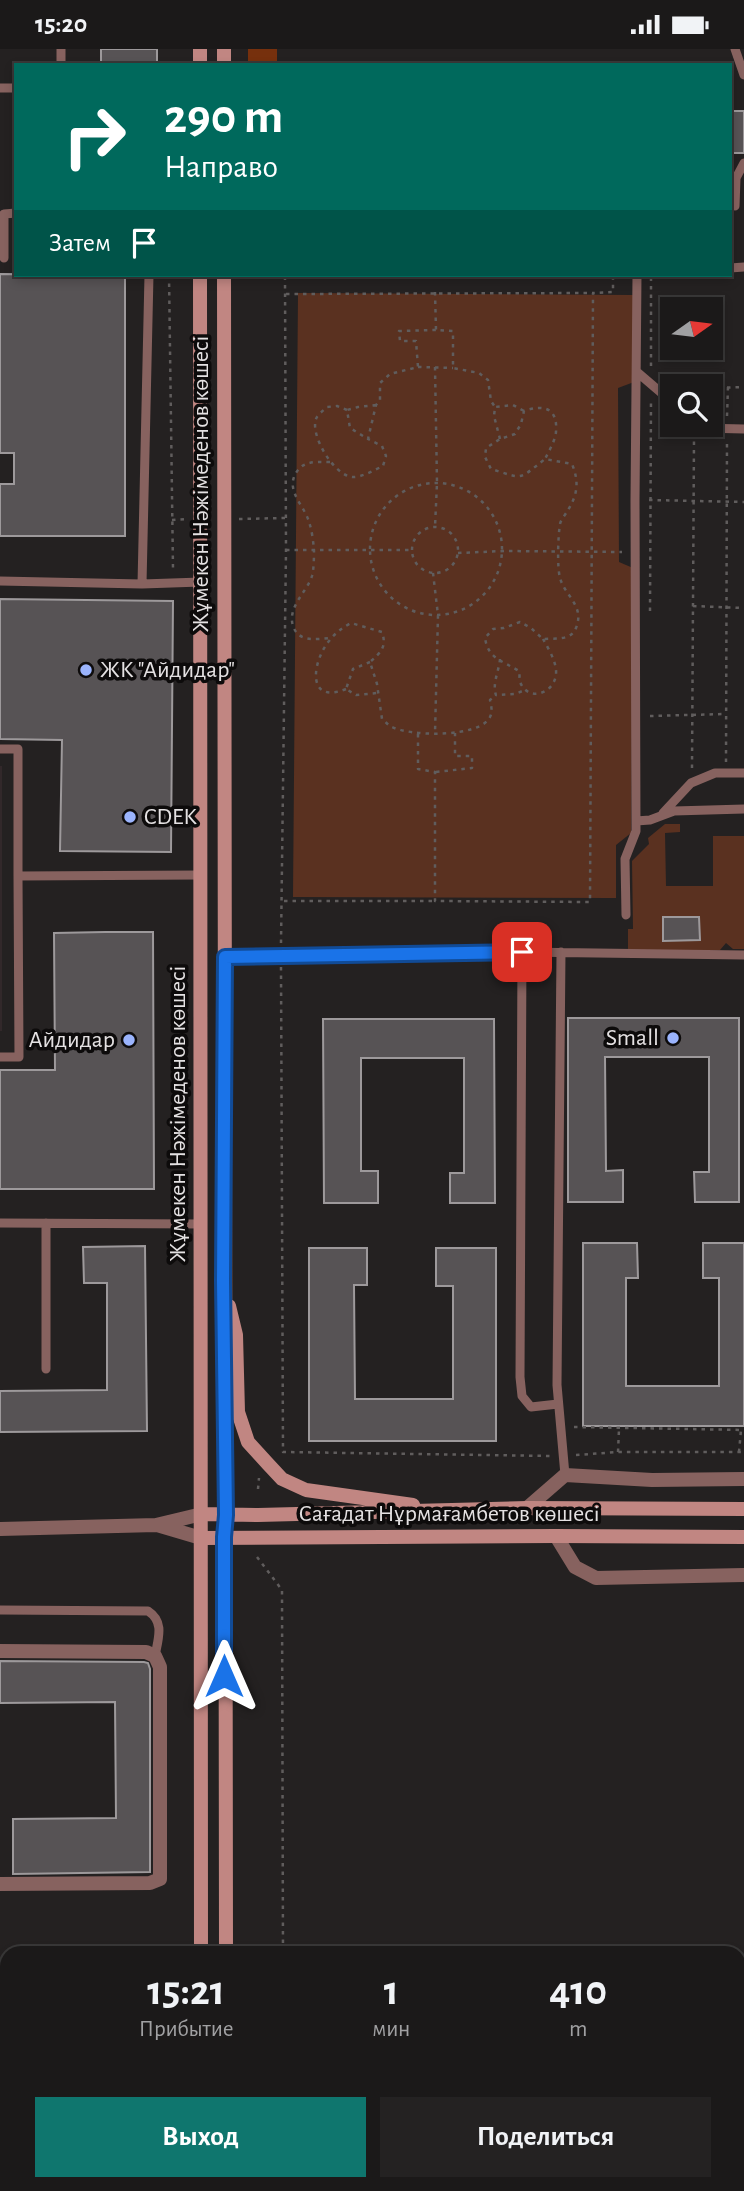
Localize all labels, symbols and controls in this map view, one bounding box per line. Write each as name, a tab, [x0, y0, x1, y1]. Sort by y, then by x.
text: 15:20	[35, 11, 87, 37]
icon: right	[49, 91, 140, 182]
text: 290 m	[164, 93, 283, 142]
text: Направо	[164, 151, 278, 183]
icon: arrive	[125, 224, 163, 262]
text: Затем	[49, 230, 111, 256]
north arrow	[660, 297, 723, 361]
map controls	[660, 297, 723, 437]
street label: Жұмекен Нәжімеденов көшесі	[189, 336, 213, 632]
button: search	[660, 374, 723, 437]
place label: ЖК "Айдидар"	[100, 658, 235, 682]
marker: ЖК "Айдидар"	[78, 662, 94, 678]
place label: CDEK	[144, 805, 198, 829]
marker: CDEK	[122, 809, 138, 825]
pin	[492, 922, 552, 982]
icon: arrive	[503, 933, 541, 971]
street label: Жұмекен Нәжімеденов көшесі	[166, 966, 190, 1262]
place label: Small	[606, 1026, 659, 1050]
place label: Айдидар	[29, 1028, 115, 1052]
marker: Small	[665, 1030, 681, 1046]
marker: Айдидар	[121, 1032, 137, 1048]
street label: Сағадат Нұрмағамбетов көшесі	[298, 1502, 600, 1526]
position arrow	[187, 1639, 261, 1713]
text: 15:21	[147, 1970, 225, 2012]
text: 1	[384, 1970, 399, 2012]
text: 410	[549, 1970, 607, 2012]
text: Прибытие	[139, 2018, 233, 2041]
text: мин	[372, 2018, 410, 2041]
text: m	[569, 2018, 587, 2041]
button: Выход	[35, 2097, 366, 2177]
button: Поделиться	[380, 2097, 711, 2177]

